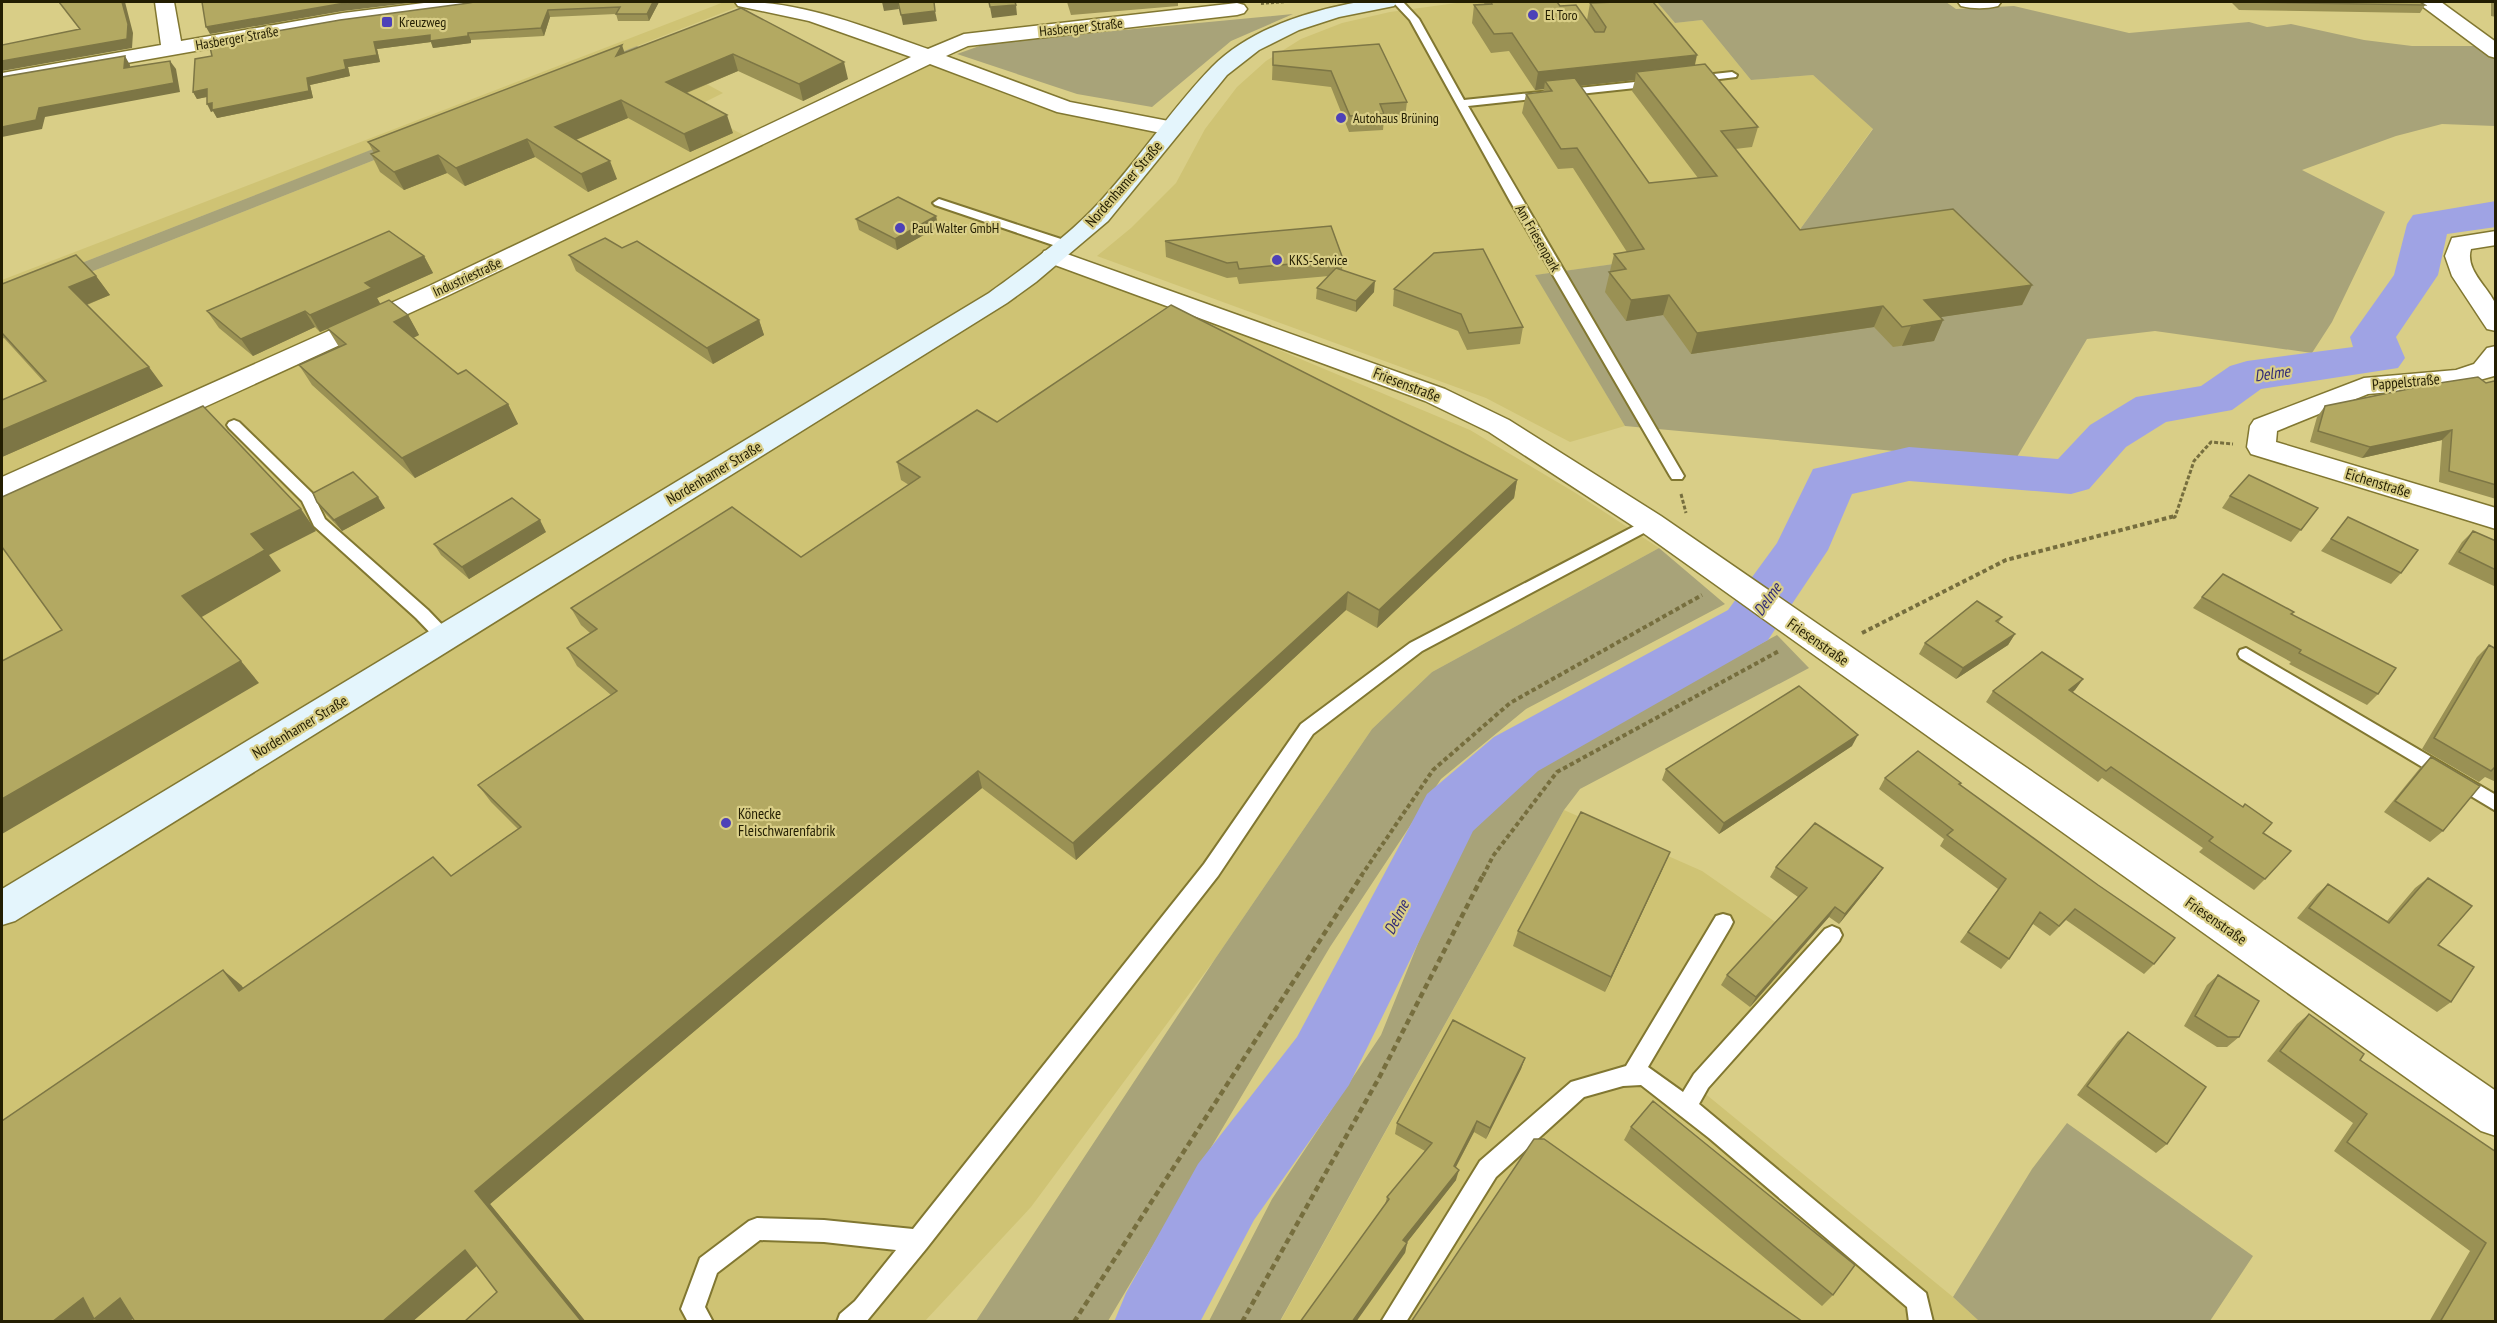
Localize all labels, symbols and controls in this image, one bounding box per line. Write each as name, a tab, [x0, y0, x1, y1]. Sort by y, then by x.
place label: El Toro	[1545, 6, 1578, 24]
marker: El Toro	[1526, 8, 1540, 22]
place label: Kreuzweg	[399, 13, 446, 31]
street label: Hasberger Straße	[1038, 14, 1124, 40]
marker: Kreuzweg	[380, 15, 394, 29]
street label: Hasberger Straße	[194, 22, 280, 54]
place label: Autohaus Brüning	[1353, 109, 1439, 127]
marker: Autohaus Brüning	[1334, 111, 1348, 125]
street label: Nordenhamer Straße	[1081, 137, 1166, 231]
street label: Am Friesenpark	[1512, 201, 1565, 275]
place label: Paul Walter GmbH	[912, 219, 999, 237]
marker: Paul Walter GmbH	[893, 221, 907, 235]
place label: KKS-Service	[1289, 251, 1348, 269]
street label: Industriestraße	[430, 253, 504, 301]
marker: KKS-Service	[1270, 253, 1284, 267]
water label: Delme	[2253, 360, 2292, 385]
street label: Friesenstraße	[1371, 363, 1443, 406]
street label: Pappelstraße	[2371, 369, 2441, 394]
street label: Nordenhamer Straße	[663, 437, 765, 509]
street label: Eichenstraße	[2343, 464, 2413, 501]
water label: Delme	[1749, 577, 1786, 619]
street label: Friesenstraße	[1784, 614, 1853, 670]
street label: Nordenhamer Straße	[249, 691, 351, 763]
place label: Könecke Fleischwarenfabrik	[738, 804, 836, 840]
marker: Könecke Fleischwarenfabrik	[719, 816, 733, 830]
street label: Friesenstraße	[2182, 893, 2251, 949]
water label: Delme	[1379, 895, 1414, 937]

